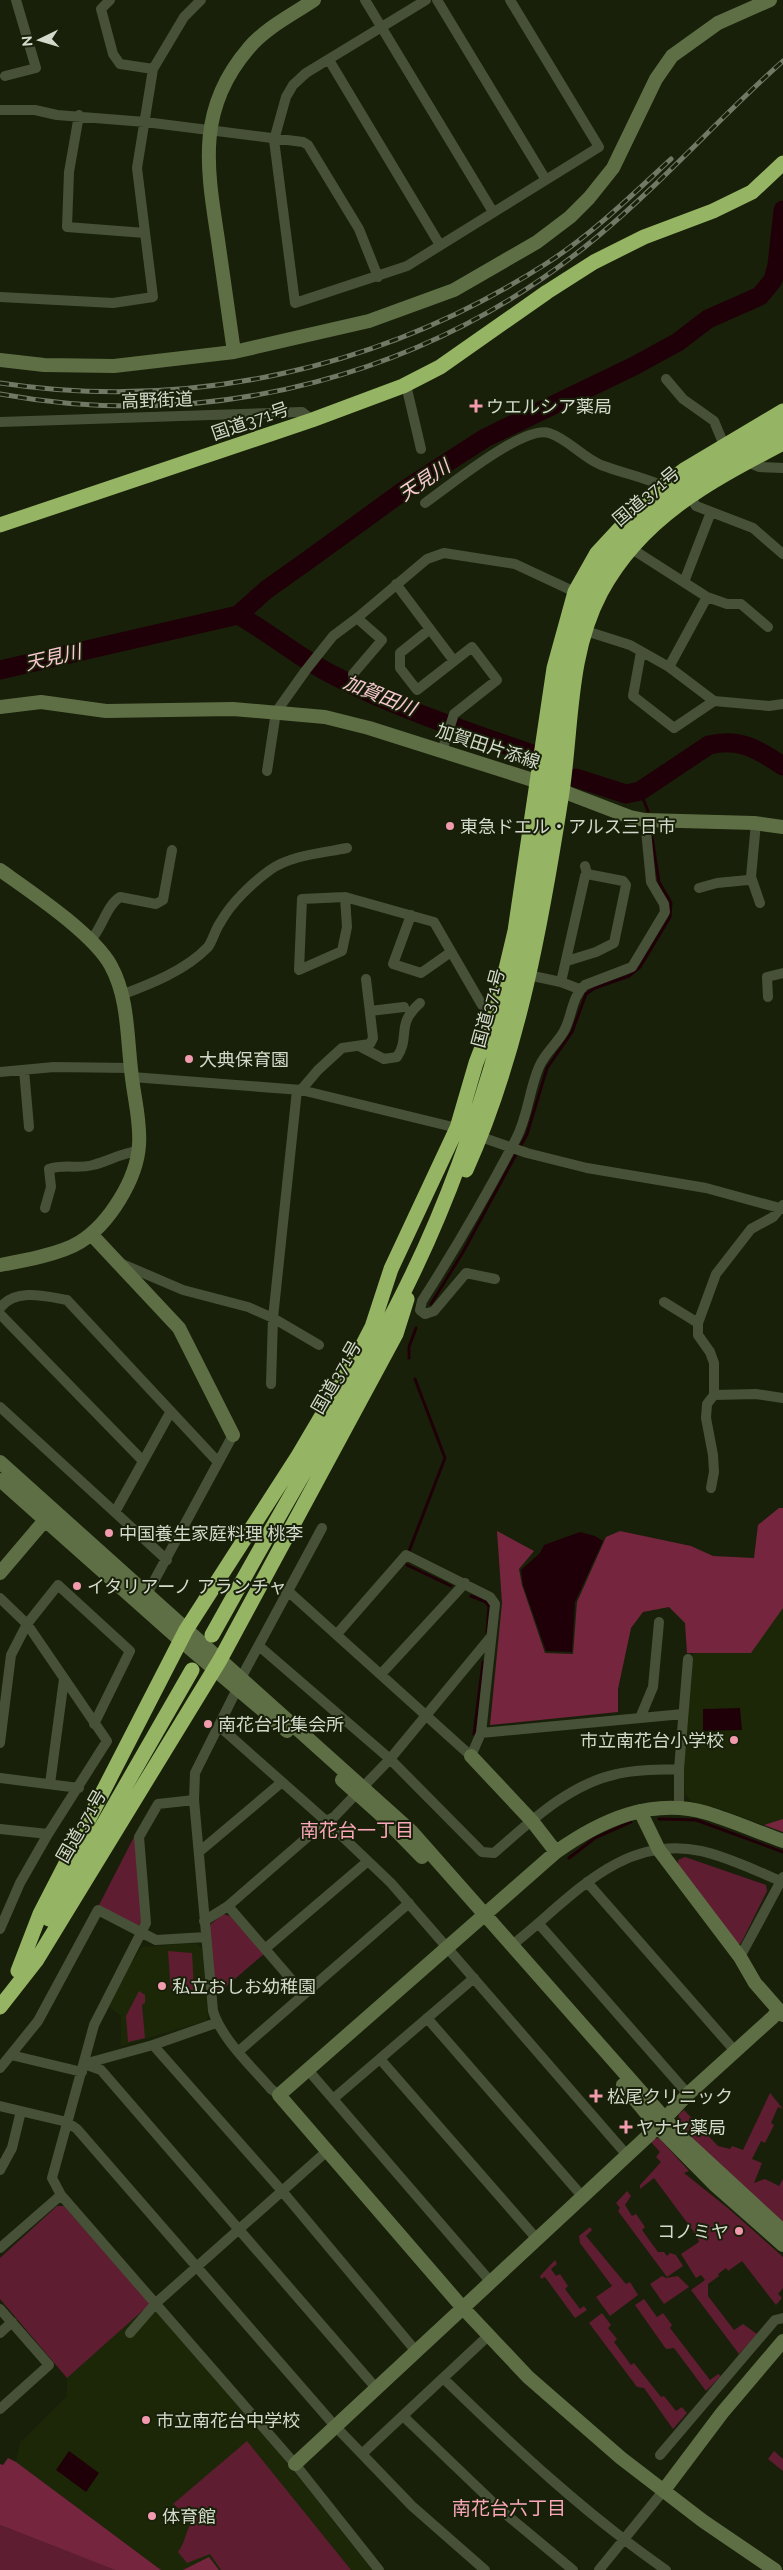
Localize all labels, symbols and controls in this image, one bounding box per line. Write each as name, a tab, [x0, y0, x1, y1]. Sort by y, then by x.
north arrow	[15, 15, 65, 65]
text: N	[19, 35, 35, 47]
street label: 高野街道	[121, 388, 193, 412]
place label: ウエルシア薬局	[486, 396, 612, 417]
street label: 国道371号	[208, 398, 292, 444]
marker: ウエルシア薬局	[470, 400, 482, 412]
water label: 天見川	[394, 454, 455, 505]
street label: 国道371号	[608, 462, 684, 530]
water label: 天見川	[23, 639, 85, 674]
water label: 加賀田川	[341, 671, 421, 720]
street label: 加賀田片添線	[433, 719, 543, 773]
place label: 東急ドエル・アルス三日市	[460, 816, 676, 837]
marker: 東急ドエル・アルス三日市	[444, 820, 456, 832]
street label: 国道371号	[467, 966, 509, 1050]
place label: 大典保育園	[199, 1049, 289, 1070]
marker: 大典保育園	[183, 1053, 195, 1065]
street label: 国道371号	[307, 1337, 365, 1417]
place label: 中国養生家庭料理 桃李	[119, 1523, 304, 1544]
marker: 中国養生家庭料理 桃李	[103, 1527, 115, 1539]
place label: イタリアーノ アランチャ	[87, 1576, 287, 1597]
marker: イタリアーノ アランチャ	[71, 1580, 83, 1592]
place label: 南花台北集会所	[218, 1714, 344, 1735]
marker: 南花台北集会所	[202, 1718, 214, 1730]
place label: 市立南花台小学校	[580, 1730, 724, 1751]
marker: 市立南花台小学校	[728, 1734, 740, 1746]
street label: 国道371号	[52, 1786, 110, 1866]
district label: 南花台一丁目	[300, 1819, 414, 1841]
place label: 私立おしお幼稚園	[172, 1976, 316, 1997]
marker: 私立おしお幼稚園	[156, 1980, 168, 1992]
place label: 松尾クリニック	[607, 2086, 733, 2107]
marker: 松尾クリニック	[589, 2089, 603, 2103]
place label: ヤナセ薬局	[636, 2117, 726, 2138]
marker: ヤナセ薬局	[620, 2121, 632, 2133]
place label: コノミヤ	[657, 2221, 729, 2242]
marker: コノミヤ	[733, 2225, 745, 2237]
place label: 市立南花台中学校	[156, 2410, 300, 2431]
marker: 市立南花台中学校	[140, 2414, 152, 2426]
district label: 南花台六丁目	[452, 2497, 566, 2519]
place label: 体育館	[162, 2506, 216, 2527]
marker: 体育館	[146, 2510, 158, 2522]

